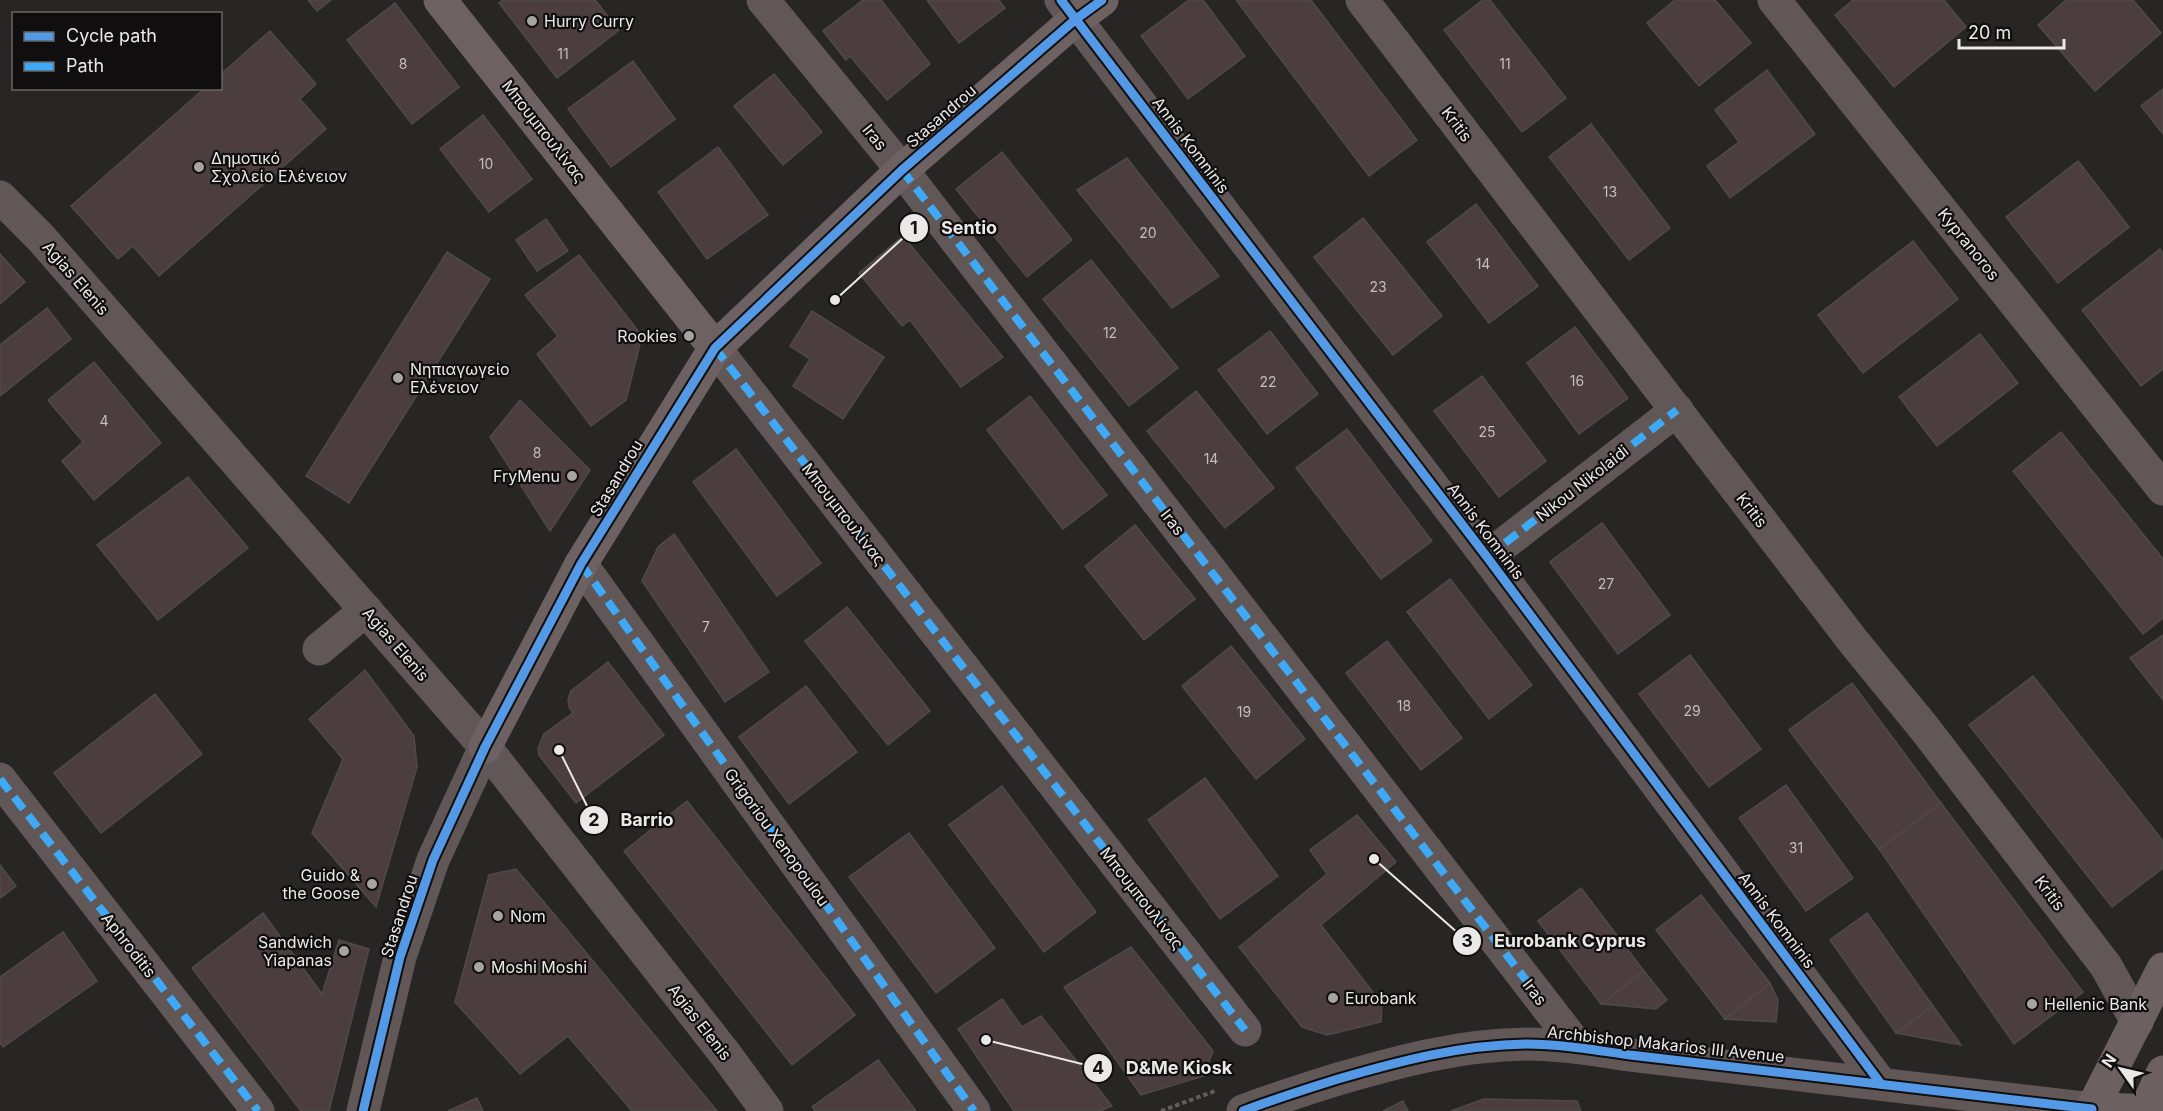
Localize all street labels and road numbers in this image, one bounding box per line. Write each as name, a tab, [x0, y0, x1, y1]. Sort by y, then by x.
street label: Μπουμπουλίνας	[498, 76, 590, 186]
street label: Stasandrou	[902, 80, 980, 152]
street label: Annis Komninis	[1148, 93, 1234, 197]
street label: Kritis	[1437, 103, 1477, 145]
street label: Iras	[858, 120, 892, 154]
street label: Kypranoros	[1934, 204, 2004, 284]
street label: Agias Elenis	[39, 237, 113, 319]
street label: Stasandrou	[585, 436, 647, 520]
street label: Nikou Nikolaidi	[1532, 441, 1632, 525]
street label: Μπουμπουλίνας	[798, 459, 890, 569]
street label: Annis Komninis	[1443, 479, 1529, 583]
street label: Kritis	[1732, 489, 1772, 531]
street label: Iras	[1157, 505, 1189, 539]
street label: Agias Elenis	[359, 603, 433, 685]
street label: Grigoriou Xenopoulou	[720, 764, 834, 910]
street label: Μπουμπουλίνας	[1096, 843, 1188, 953]
street label: Annis Komninis	[1734, 868, 1820, 972]
street label: Stasandrou	[376, 872, 422, 960]
street label: Kritis	[2030, 872, 2070, 914]
street label: Aphroditis	[97, 909, 161, 981]
street label: Iras	[1519, 975, 1551, 1009]
street label: Agias Elenis	[664, 980, 736, 1064]
street label: Archbishop Makarios III Avenue	[1546, 1022, 1786, 1066]

